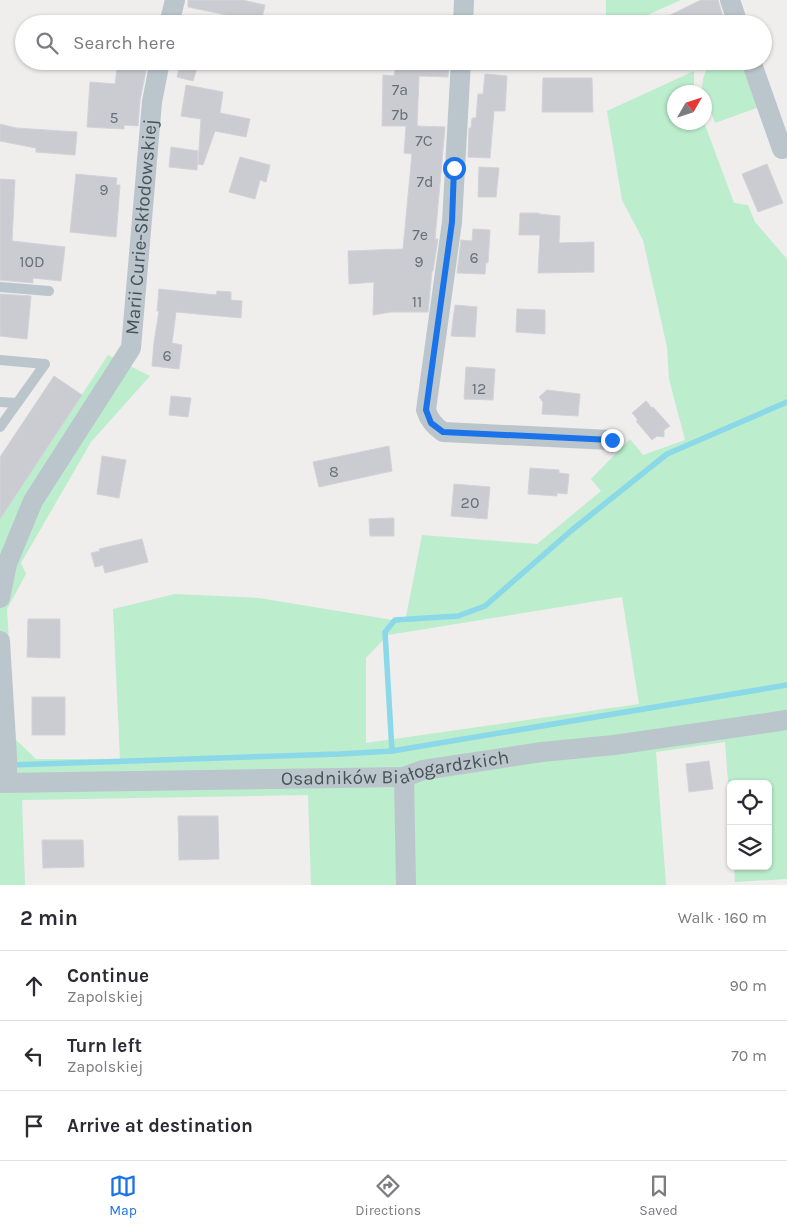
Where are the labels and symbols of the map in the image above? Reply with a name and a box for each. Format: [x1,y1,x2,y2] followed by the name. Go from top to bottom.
[392,80,408,99] house number: 7a
[667,85,712,130] north arrow
[392,105,409,124] house number: 7b
[109,108,119,127] house number: 5
[121,118,162,336] street label: Marii Curie-Skłodowskiej
[415,131,433,150] house number: 7C
[443,157,466,180] route start
[417,172,434,191] house number: 7d
[99,180,109,199] house number: 9
[412,225,428,244] house number: 7e
[469,248,479,267] house number: 6
[19,252,45,271] house number: 10D
[414,252,424,271] house number: 9
[412,292,422,311] house number: 11
[162,346,172,365] house number: 6
[472,379,486,398] house number: 12
[601,429,624,452] route end
[329,462,339,481] house number: 8
[461,493,479,512] house number: 20
[281,746,510,790] street label: Osadników Białogardzkich

